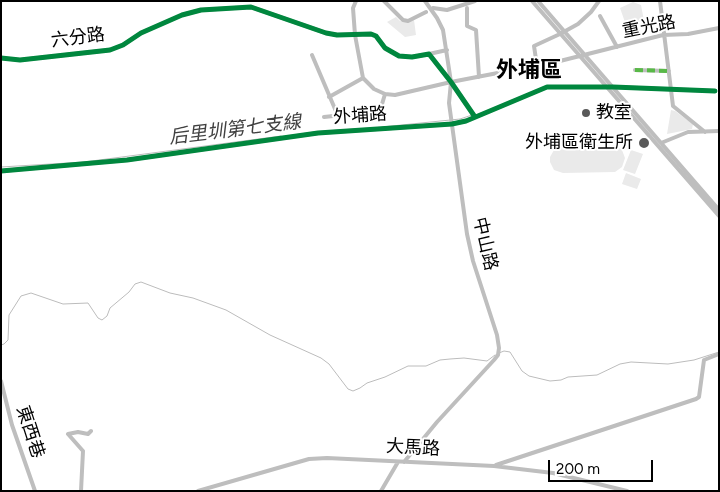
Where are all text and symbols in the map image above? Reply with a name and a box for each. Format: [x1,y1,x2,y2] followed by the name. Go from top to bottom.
[620,11,678,43] street label: 重光路
[50,24,106,52] street label: 六分路
[496,58,562,84] district label: 外埔區
[596,102,632,124] place label: 教室
[332,103,388,129] street label: 外埔路
[580,107,592,119] marker: 教室
[168,111,302,149] water label: 后里圳第七支線
[525,132,633,154] place label: 外埔區衛生所
[637,136,651,150] marker: 外埔區衛生所
[468,215,502,273] street label: 中山路
[11,403,49,461] street label: 東西巷
[385,436,441,460] street label: 大馬路
[550,450,655,482] scale bar
[556,460,600,478] text: 200 m

